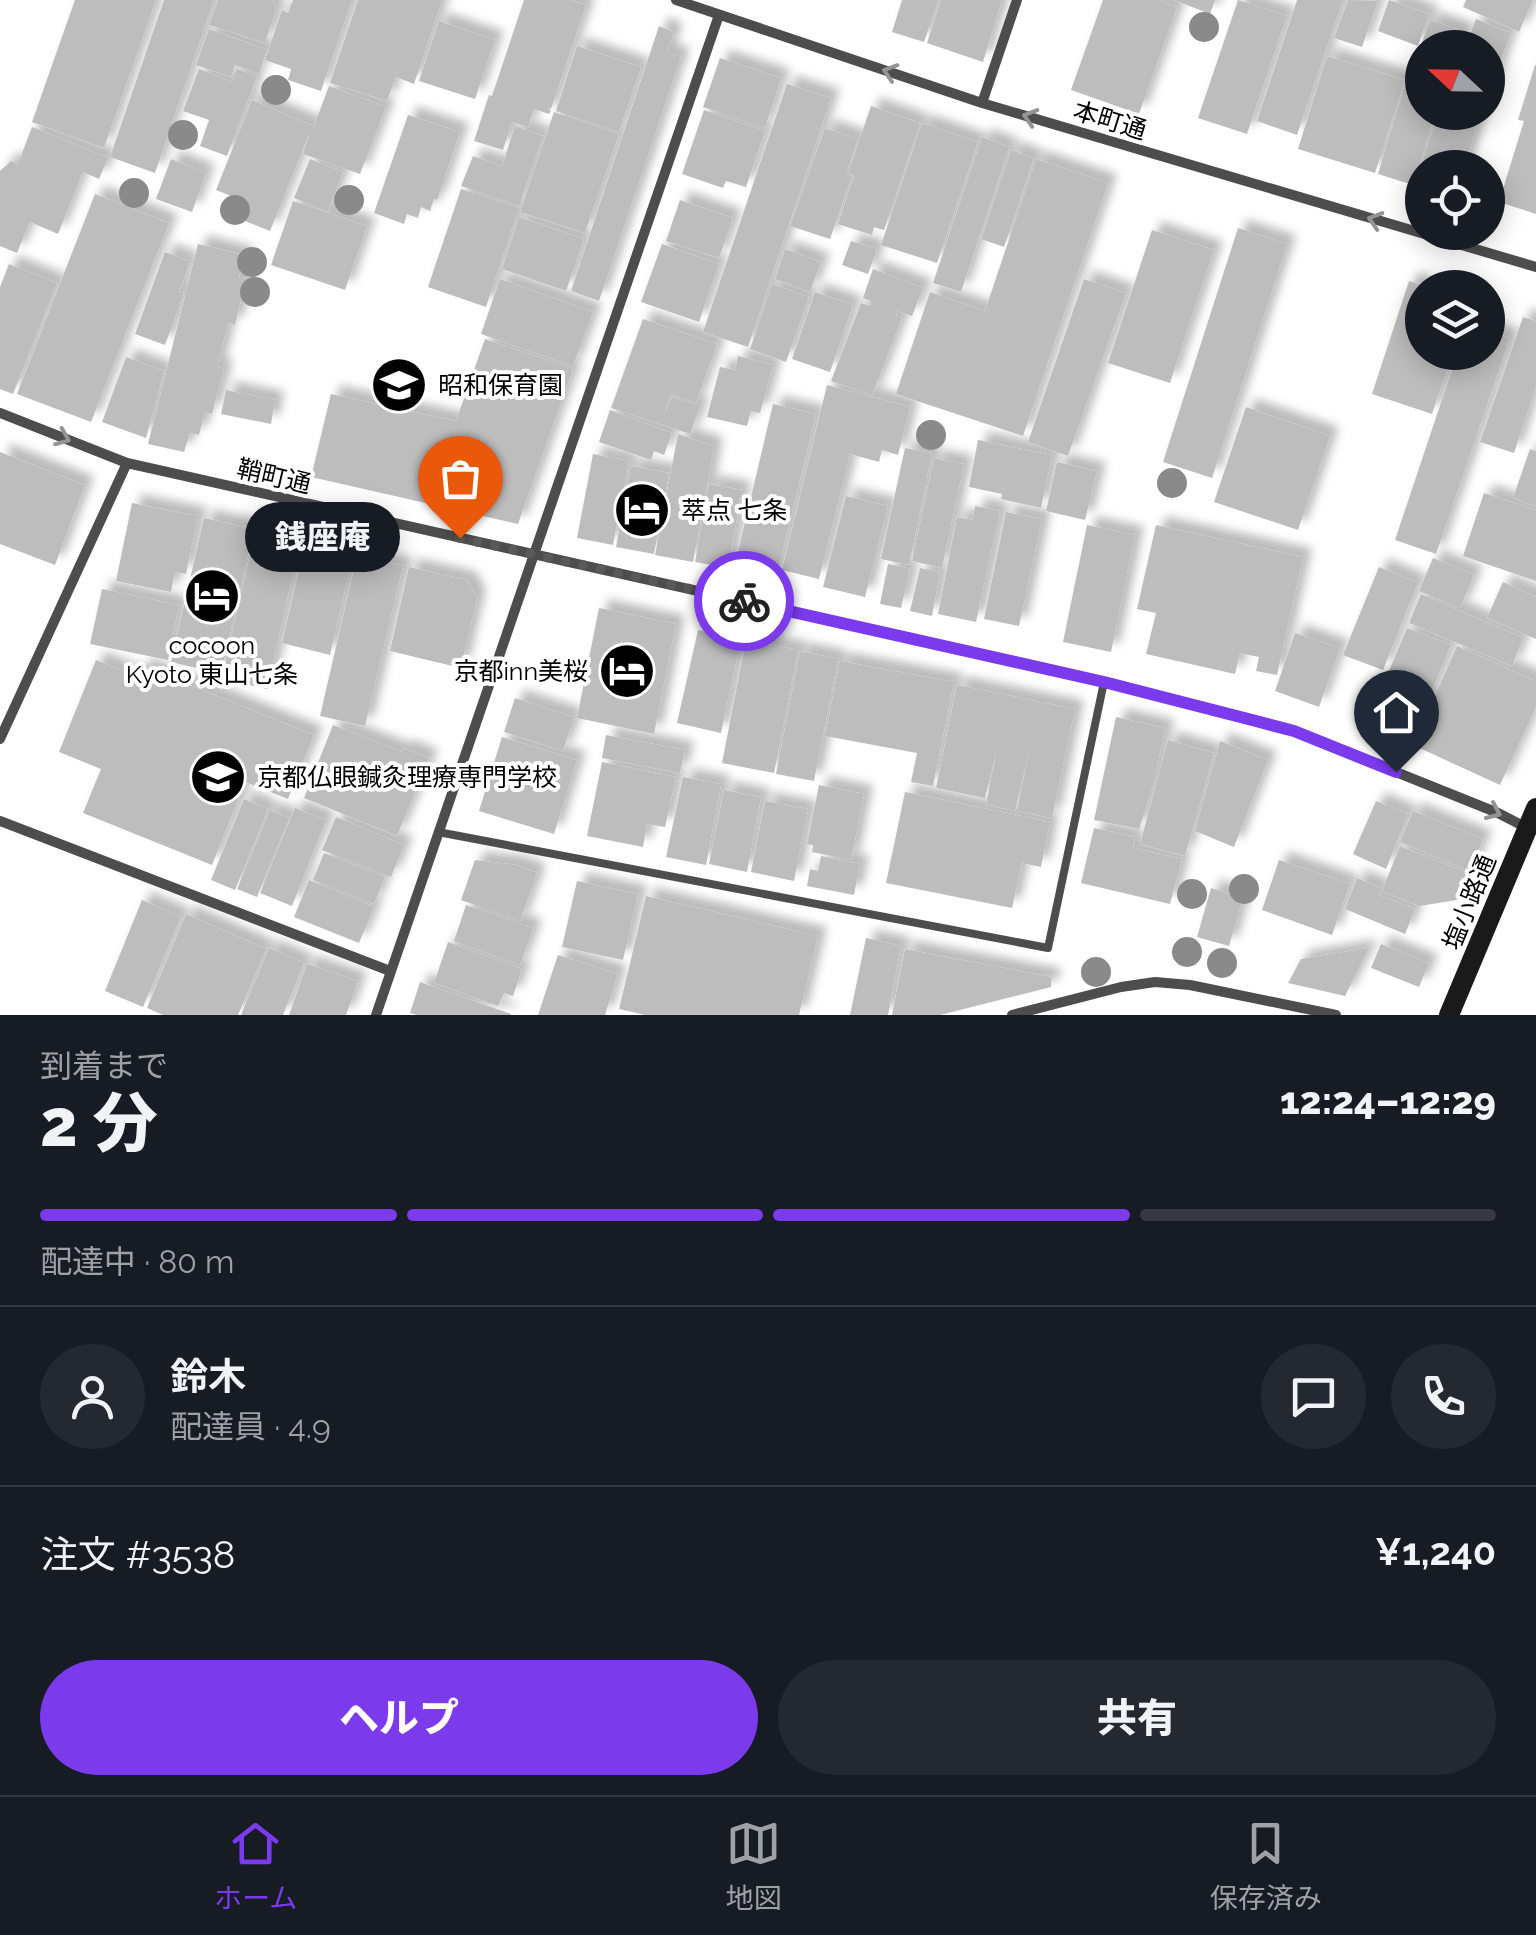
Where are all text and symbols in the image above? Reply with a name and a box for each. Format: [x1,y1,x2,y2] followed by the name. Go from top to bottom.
[1405,30,1505,130] north arrow
[1405,30,1505,370] map controls
[882,63,899,83] one-way arrow
[1070,95,1150,145] street label: 本町通
[1023,108,1040,129] one-way arrow
[1405,150,1505,250] button: locate
[1368,211,1385,232] one-way arrow
[1405,270,1505,370] button: layers
[369,355,429,415] school or university icon: 昭和保育園
[438,370,563,400] place label: 昭和保育園
[54,427,71,447] one-way arrow
[418,436,503,539] pin
[433,451,488,506] icon: bag
[234,453,314,499] street label: 鞘町通
[612,480,672,540] hotel icon: 萃点 七条
[681,495,787,525] place label: 萃点 七条
[245,503,400,573] callout: 銭座庵
[274,518,371,555] text: 銭座庵
[694,551,794,651] courier
[182,566,242,626] hotel icon: cocoon Kyoto 東山七条
[717,574,772,629] icon: bike
[126,630,298,689] place label: cocoon Kyoto 東山七条
[597,641,657,701] hotel icon: 京都inn美桜
[453,656,588,686] place label: 京都inn美桜
[1354,670,1439,773] pin
[1369,685,1424,740] icon: home
[188,747,248,807] school or university icon: 京都仏眼鍼灸理療専門学校
[257,762,557,792] place label: 京都仏眼鍼灸理療専門学校
[1484,800,1502,820] one-way arrow
[1436,850,1502,954] street label: 塩小路通
[40,1047,168,1084] text: 到着まで
[1280,1078,1496,1123] text: 12:24–12:29
[40,1085,158,1161] text: 2 分
[40,1243,235,1280] text: 配達中 · 80 m
[40,1344,145,1449] button: person
[1261,1344,1366,1449] button: chat
[1391,1344,1496,1449] button: phone
[170,1354,246,1399] text: 鈴木
[170,1408,331,1445] text: 配達員 · 4.9
[1375,1529,1496,1574] text: ¥1,240
[40,1532,235,1577] text: 注文 #3538
[40,1660,758,1775] button: ヘルプ
[778,1660,1496,1775] button: 共有
[214,1816,297,1916] tab: ホーム
[726,1816,782,1916] tab: 地図
[1210,1816,1322,1916] tab: 保存済み

